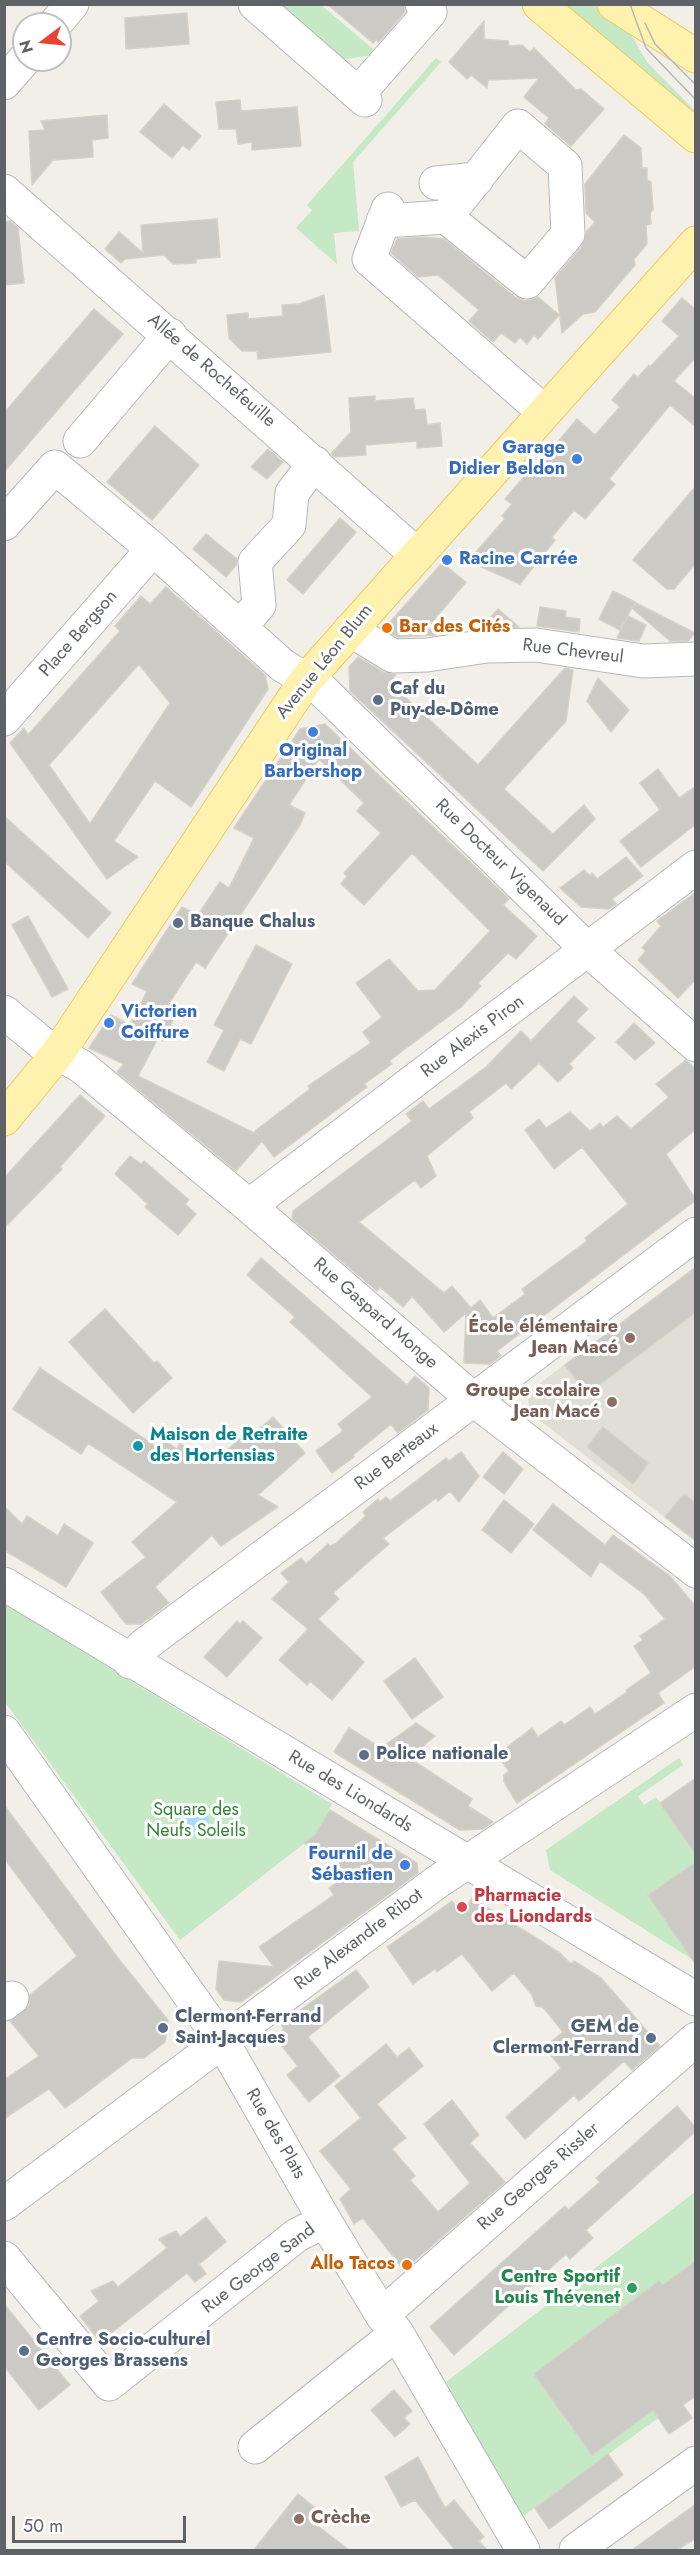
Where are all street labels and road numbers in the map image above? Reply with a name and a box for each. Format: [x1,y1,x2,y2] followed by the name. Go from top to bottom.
[143,310,279,432] street label: Allée de Rochefeuille
[35,586,123,682] street label: Place Bergson
[272,600,378,724] street label: Avenue Léon Blum
[521,635,625,669] street label: Rue Chevreul
[430,795,570,931] street label: Rue Docteur Vigenaud
[417,991,529,1083] street label: Rue Alexis Piron
[308,1254,442,1374] street label: Rue Gaspard Monge
[351,1419,443,1495] street label: Rue Berteaux
[284,1746,416,1838] street label: Rue des Liondards
[291,1885,427,1995] street label: Rue Alexandre Ribot
[240,2085,310,2183] street label: Rue des Plats
[474,2118,604,2236] street label: Rue Georges Rissler
[198,2219,320,2319] street label: Rue George Sand

